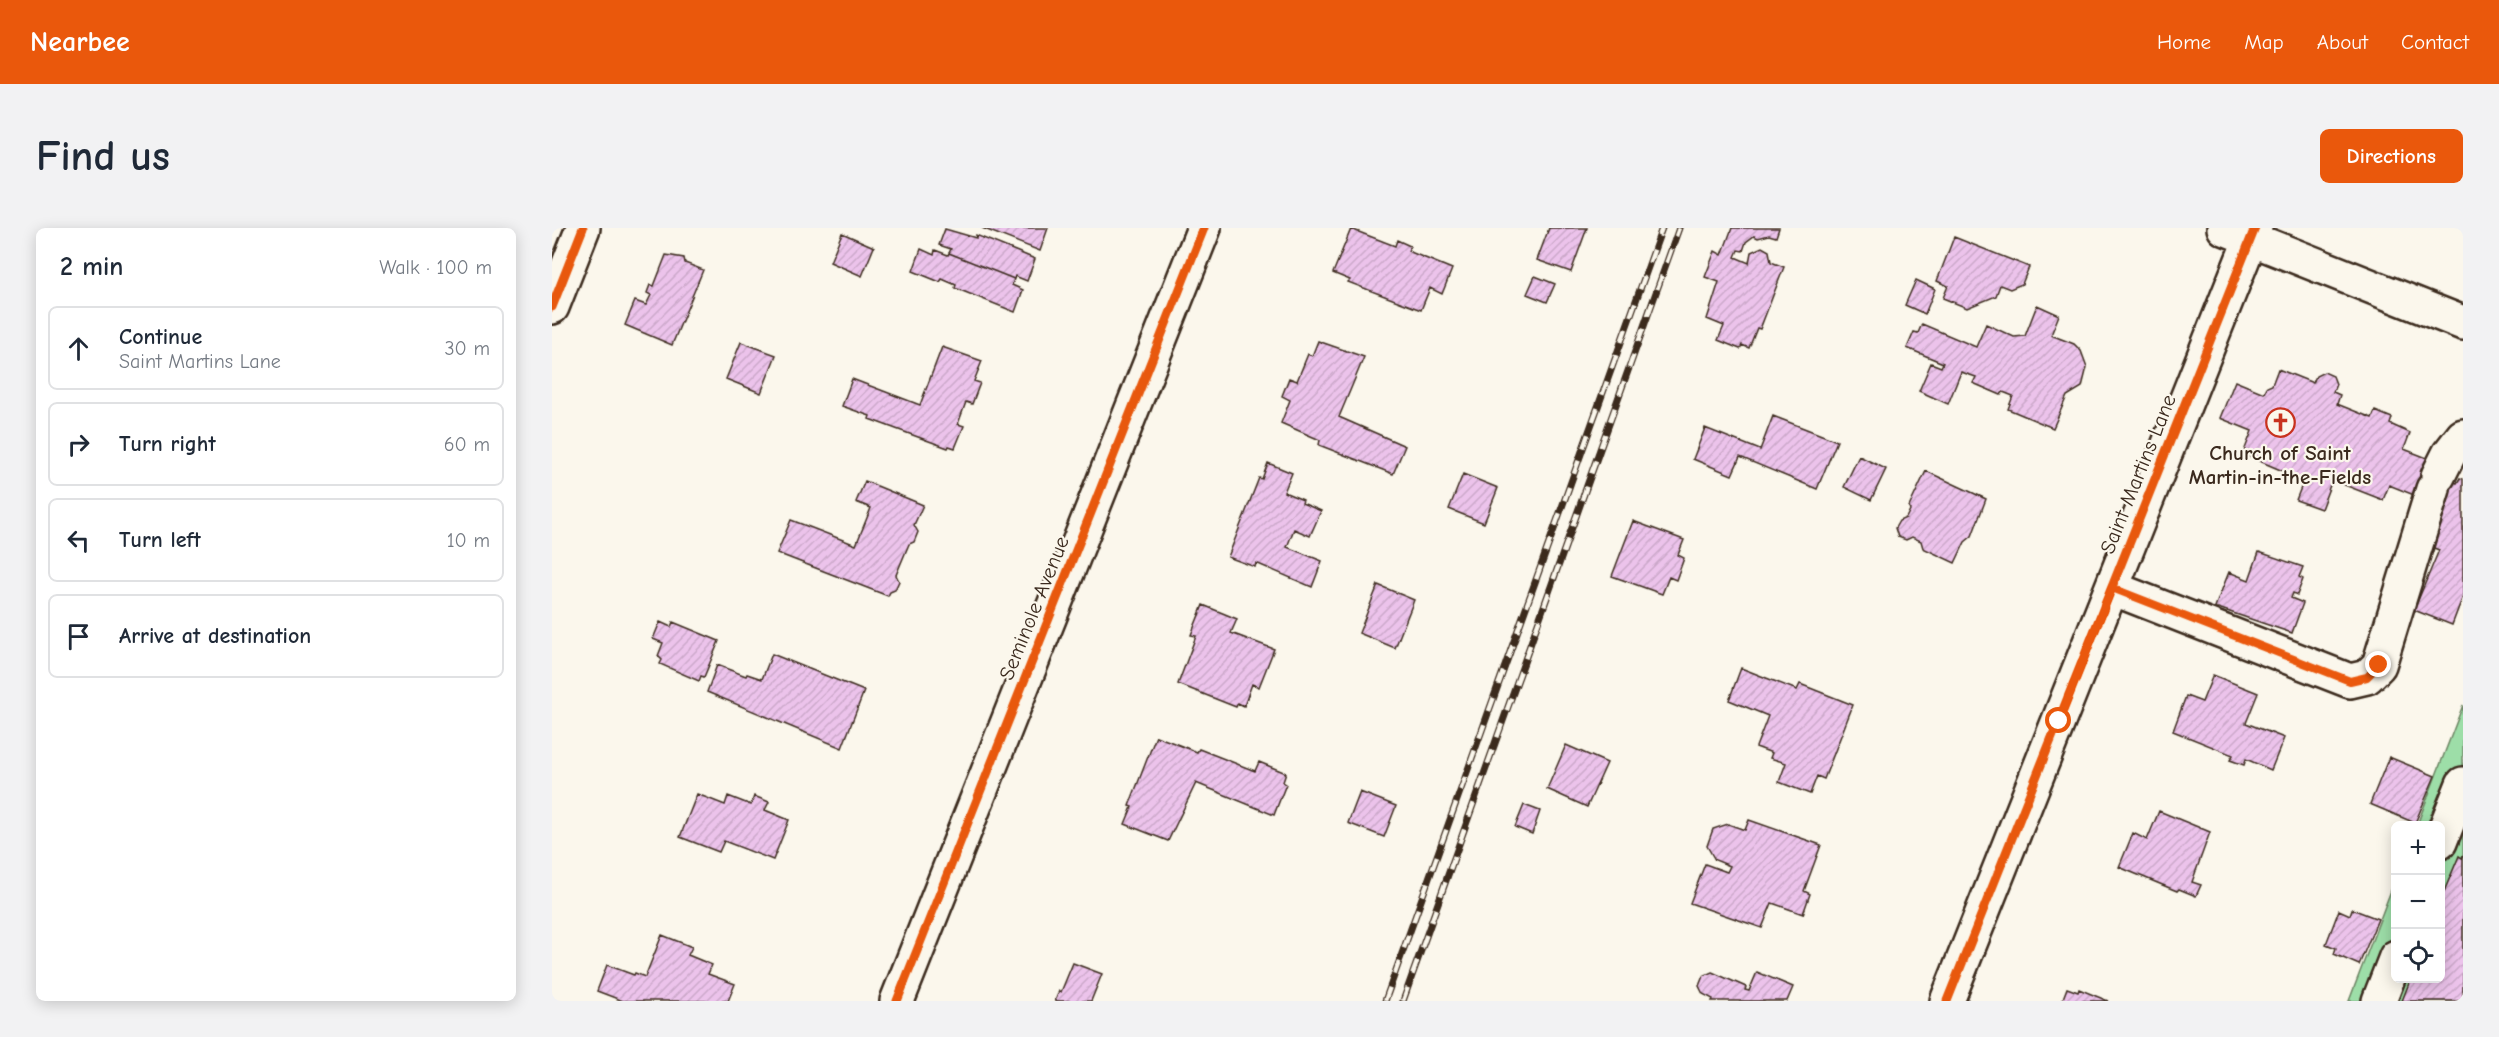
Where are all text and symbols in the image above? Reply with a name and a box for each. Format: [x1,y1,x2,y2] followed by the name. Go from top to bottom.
[30,26,130,58] text: Nearbee
[2157,30,2211,54] text: Home
[2244,30,2284,54] text: Map
[2317,30,2368,54] text: About
[2401,30,2469,54] text: Contact
[2320,129,2463,183] button: Directions
[36,132,170,181] text: Find us
[60,252,123,282] text: 2 min
[379,256,492,279] text: Walk · 100 m
[119,324,202,350] text: Continue
[62,332,95,365] icon: ahead
[444,337,490,360] text: 30 m
[119,350,281,373] text: Saint Martins Lane
[2095,391,2181,557] street label: Saint Martins Lane
[2264,406,2296,438] church icon: Church of Saint Martin-in-the-Fields
[62,428,95,461] icon: right
[119,431,216,457] text: Turn right
[444,433,490,456] text: 60 m
[2189,441,2371,489] place label: Church of Saint Martin-in-the-Fields
[62,524,95,557] icon: left
[119,527,201,553] text: Turn left
[447,529,490,552] text: 10 m
[994,533,1074,683] street label: Seminole Avenue
[62,620,95,653] icon: arrive
[119,623,311,649] text: Arrive at destination
[2365,651,2391,677] route end
[2045,707,2071,733] route start
[2391,821,2445,983] map controls
[2391,821,2445,875] button: +
[2391,875,2445,929] button: −
[2391,929,2445,983] button: locate

